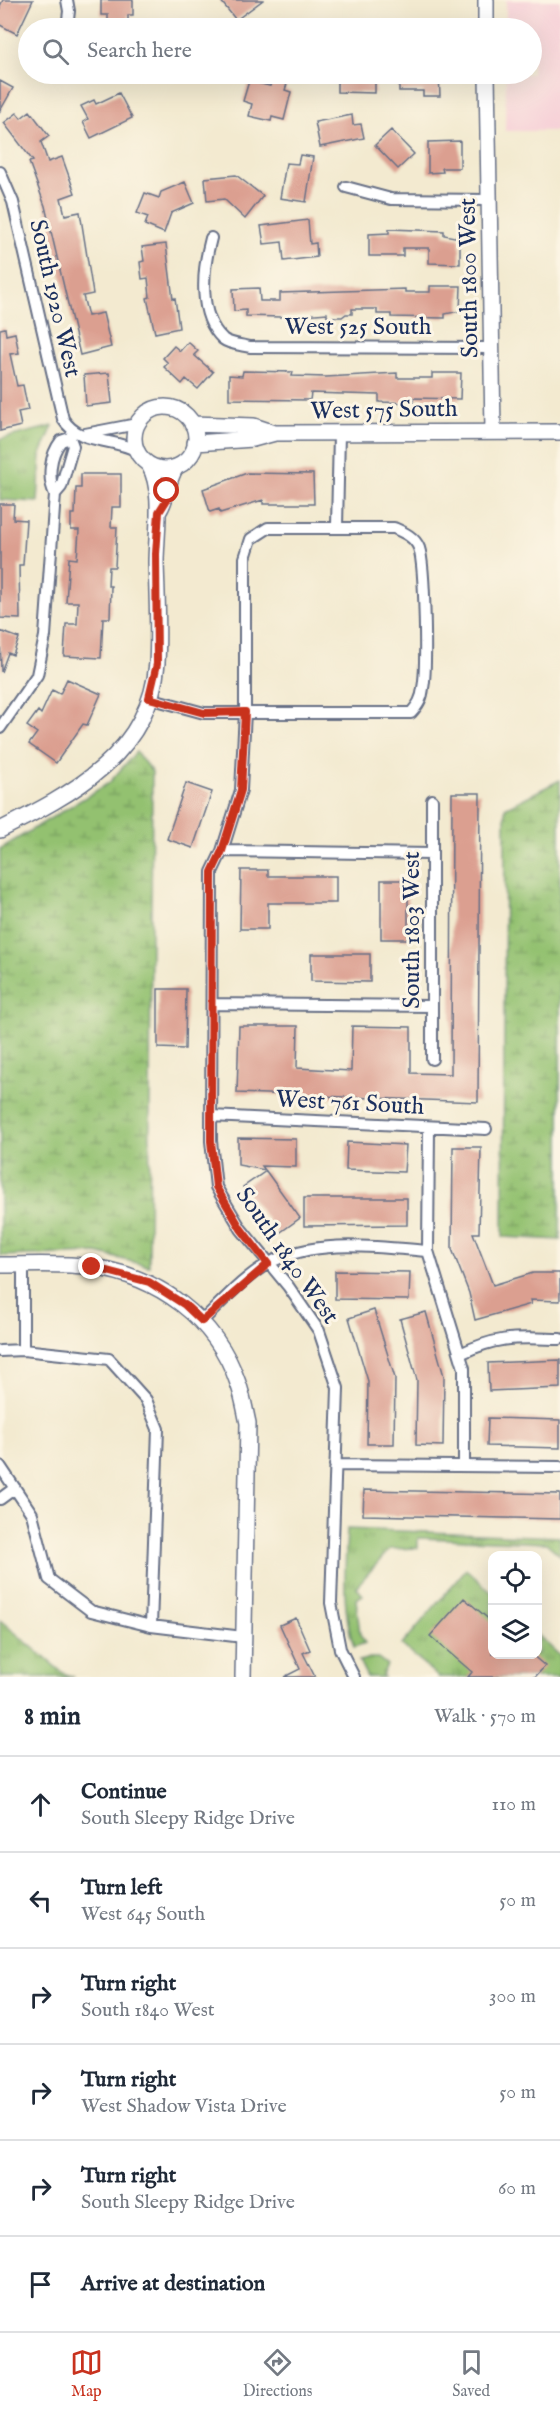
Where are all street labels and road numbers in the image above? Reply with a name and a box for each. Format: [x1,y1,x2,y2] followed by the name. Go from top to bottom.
[453,198,486,358] street label: South 1800 West
[21,216,88,380] street label: South 1920 West
[285,312,432,343] street label: West 525 South
[310,394,458,427] street label: West 575 South
[397,851,428,1009] street label: South 1803 West
[275,1084,425,1123] street label: West 761 South
[228,1181,345,1330] street label: South 1840 West

